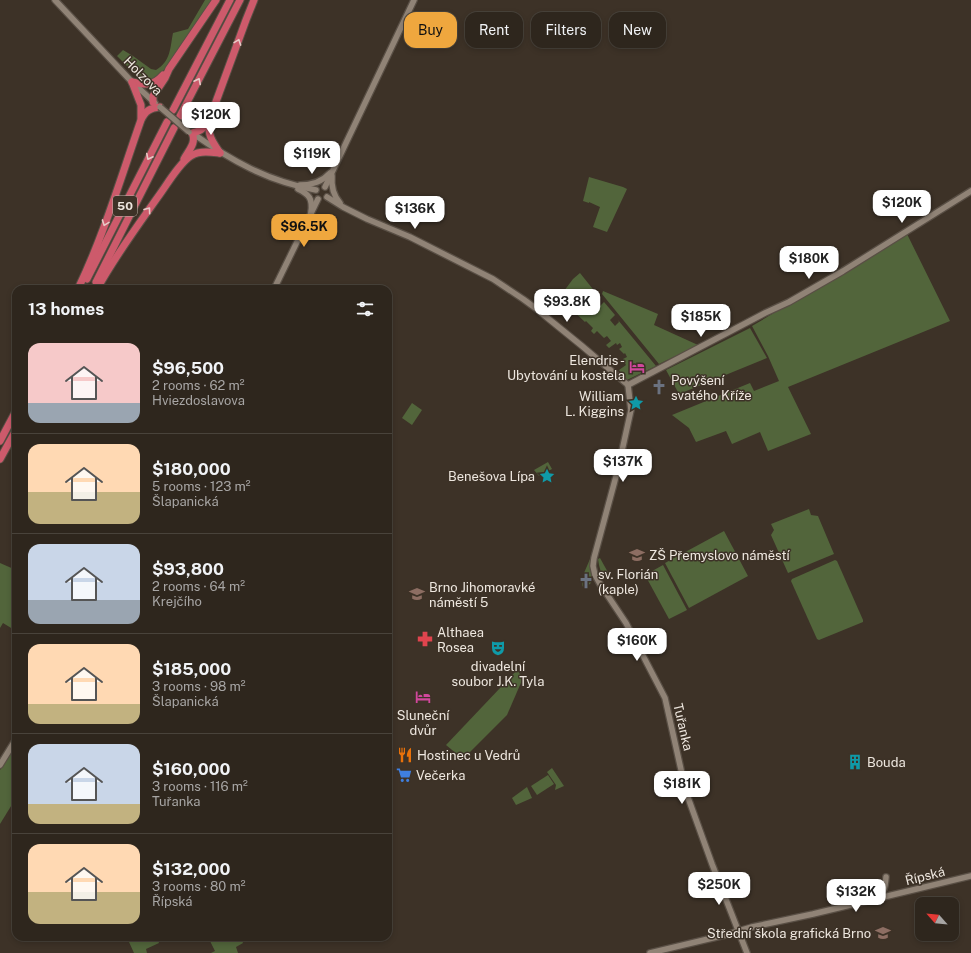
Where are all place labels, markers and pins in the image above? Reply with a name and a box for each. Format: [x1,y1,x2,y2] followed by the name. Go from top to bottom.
[183,102,239,136] pin: $120K
[284,141,340,175] pin: $119K
[874,190,930,224] pin: $120K
[387,196,443,230] pin: $136K
[271,214,337,248] pin: $96.5K
[781,246,837,280] pin: $180K
[534,289,600,323] pin: $93.8K
[673,304,729,338] pin: $185K
[507,353,625,383] place label: Elendris - Ubytování u kostela
[628,358,646,376] hotel icon: Elendris - Ubytování u kostela
[671,373,752,403] place label: Povýšení svatého Kříže
[650,378,668,396] church icon: Povýšení svatého Kříže
[565,389,624,419] place label: William L. Kiggins
[627,394,645,412] place icon: William L. Kiggins
[595,449,651,483] pin: $137K
[538,467,556,485] place icon: Benešova Lípa
[448,469,535,484] place label: Benešova Lípa
[628,546,646,564] school or university icon: ZŠ Přemyslovo náměstí
[649,548,790,563] place label: ZŠ Přemyslovo náměstí
[598,567,658,597] place label: sv. Florián (kaple)
[577,572,595,590] church icon: sv. Florián (kaple)
[429,580,535,610] place label: Brno Jihomoravké náměstí 5
[408,585,426,603] school or university icon: Brno Jihomoravké náměstí 5
[437,625,484,655] place label: Althaea Rosea
[609,628,665,662] pin: $160K
[416,630,434,648] pharmacy icon: Althaea Rosea
[489,639,507,657] theatre icon: divadelní soubor J.K. Tyla
[452,659,544,689] place label: divadelní soubor J.K. Tyla
[414,688,432,706] hotel icon: Sluneční dvůr
[397,708,450,738] place label: Sluneční dvůr
[396,746,414,764] restaurant icon: Hostinec u Vedrů
[417,748,520,763] place label: Hostinec u Vedrů
[846,753,864,771] building icon: Bouda
[867,755,906,770] place label: Bouda
[395,766,413,784] supermarket icon: Večerka
[416,768,465,783] place label: Večerka
[654,771,710,805] pin: $181K
[691,872,747,906] pin: $250K
[828,879,884,913] pin: $132K
[874,924,892,942] school or university icon: Střední škola grafická Brno
[707,926,871,941] place label: Střední škola grafická Brno

